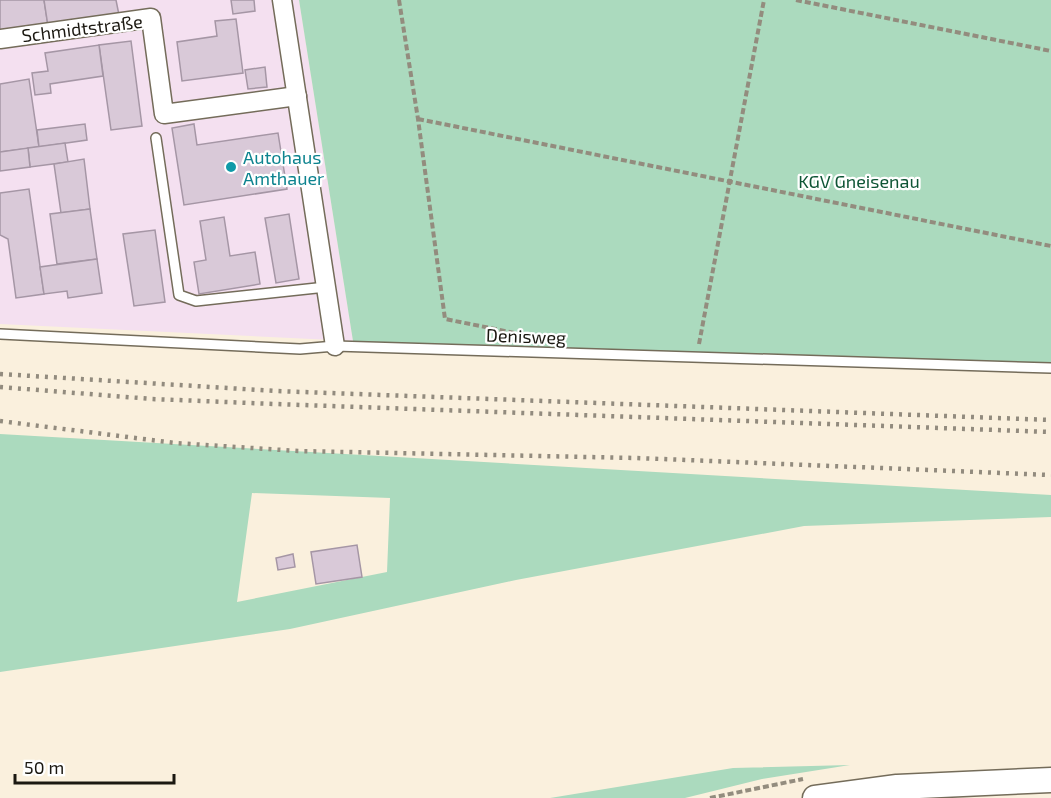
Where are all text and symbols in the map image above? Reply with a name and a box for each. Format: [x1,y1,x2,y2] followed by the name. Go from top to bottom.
[20,10,144,46] street label: Schmidtstraße
[243,146,324,189] place label: Autohaus Amthauer
[224,160,238,174] marker: Autohaus Amthauer
[798,170,920,192] park label: KGV Gneisenau
[486,324,566,348] street label: Denisweg
[15,747,174,785] scale bar
[24,756,64,778] text: 50 m

